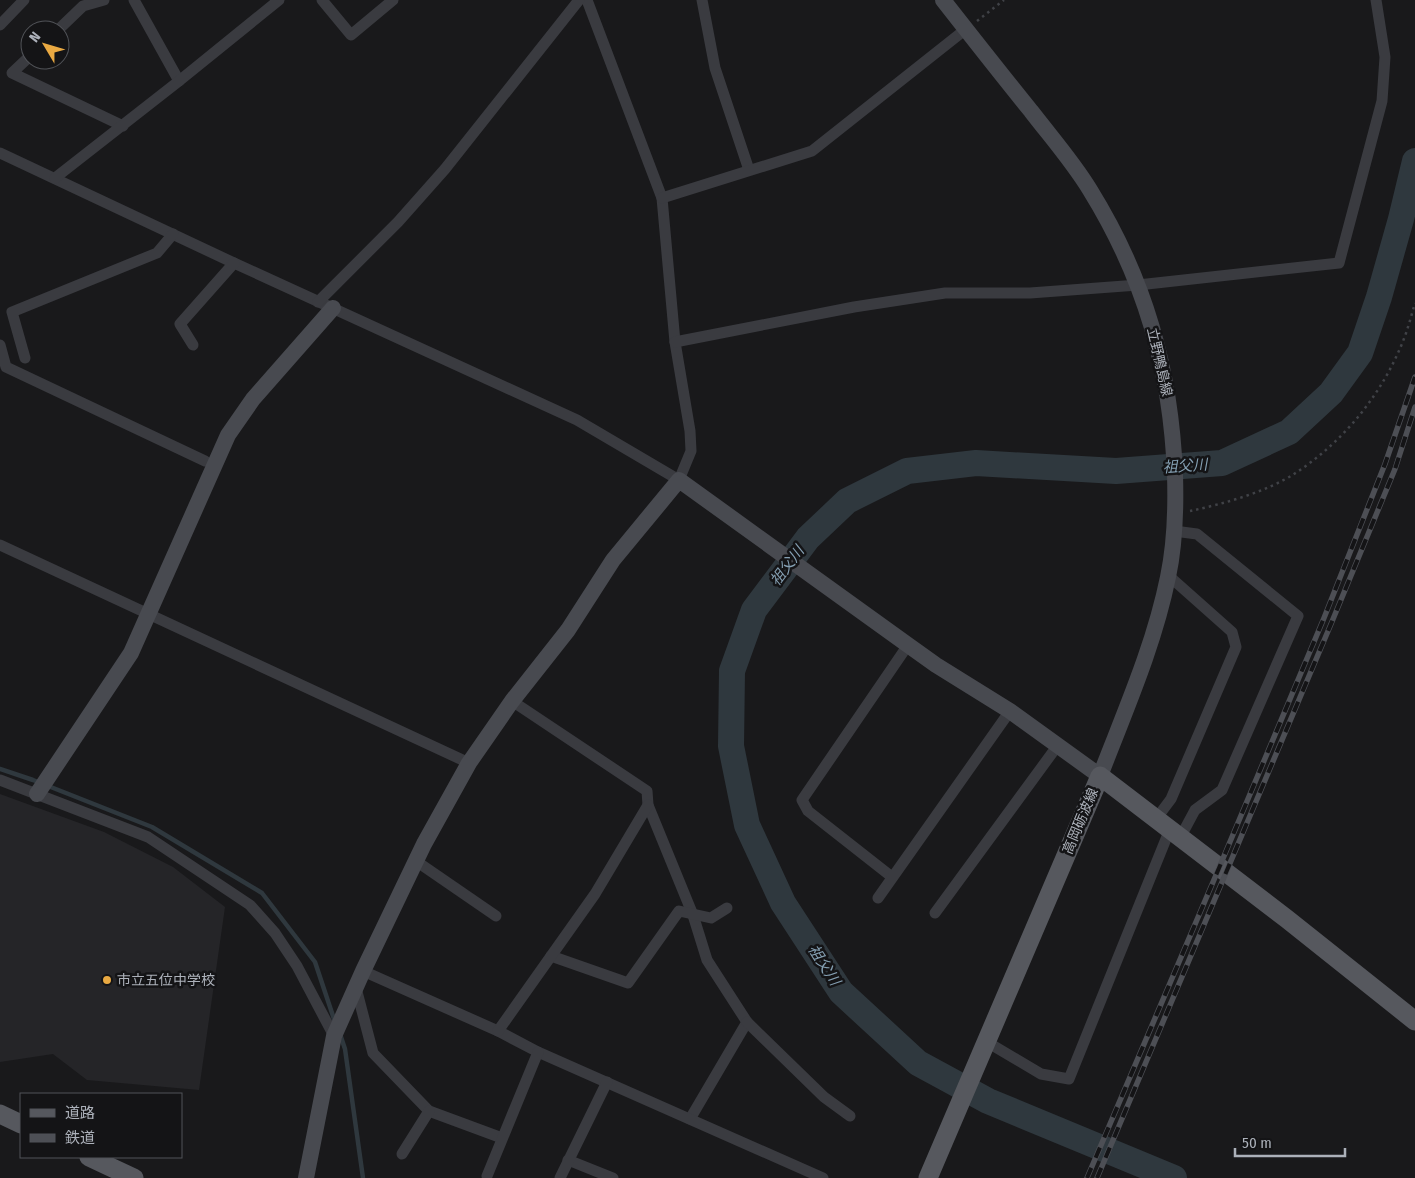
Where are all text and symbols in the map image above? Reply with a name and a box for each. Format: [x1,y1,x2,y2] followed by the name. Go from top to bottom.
[20,20,70,70] north arrow
[26,29,44,46] text: N
[1143,326,1176,398] street label: 立野鴨島線
[1162,455,1210,477] water label: 祖父川
[766,541,809,589] water label: 祖父川
[1059,786,1102,857] street label: 高岡砺波線
[804,941,845,990] water label: 祖父川
[117,972,215,989] place label: 市立五位中学校
[101,974,113,986] marker: 市立五位中学校
[20,1093,182,1158] legend
[65,1104,95,1122] text: 道路
[1235,1126,1345,1158] scale bar
[65,1129,95,1147] text: 鉄道
[1242,1134,1272,1152] text: 50 m

